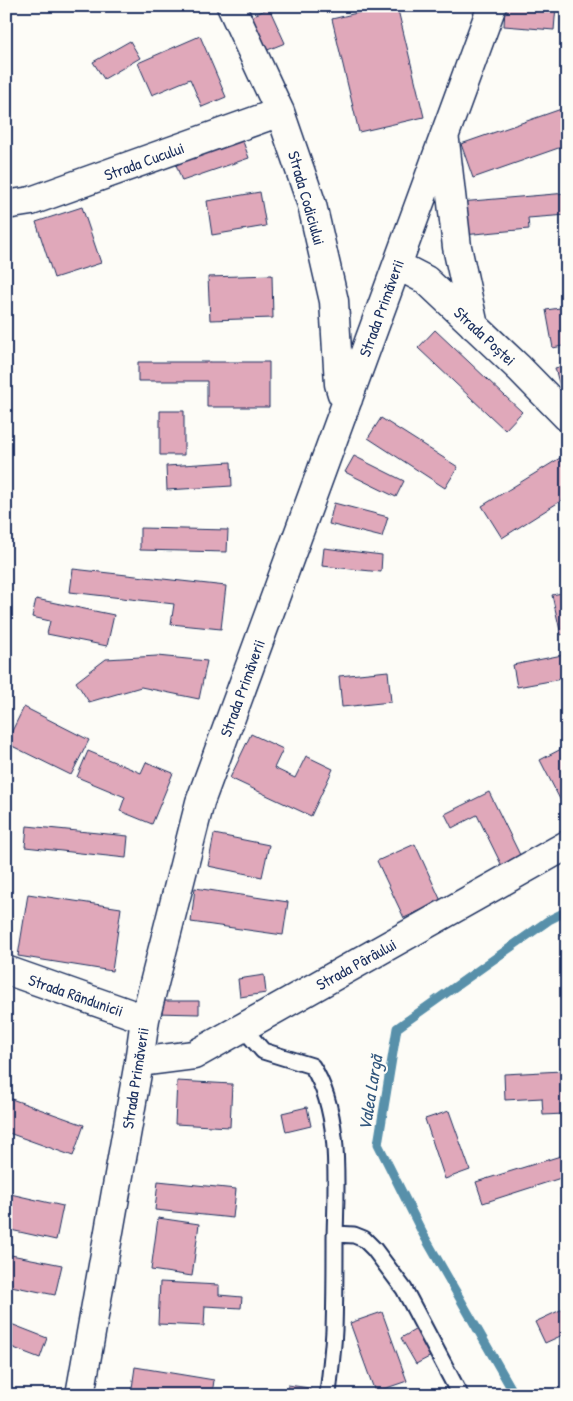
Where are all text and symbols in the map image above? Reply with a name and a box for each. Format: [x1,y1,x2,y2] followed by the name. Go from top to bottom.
[101,136,187,186] street label: Strada Cucului
[283,148,331,248] street label: Strada Codiciului
[353,256,409,360] street label: Strada Primăverii
[449,302,521,370] street label: Strada Poștei
[214,636,270,740] street label: Strada Primăverii
[312,933,400,995] street label: Strada Pârâului
[26,968,126,1022] street label: Strada Rândunicii
[116,1026,154,1130] street label: Strada Primăverii
[352,1052,389,1133] water label: Valea Largă

